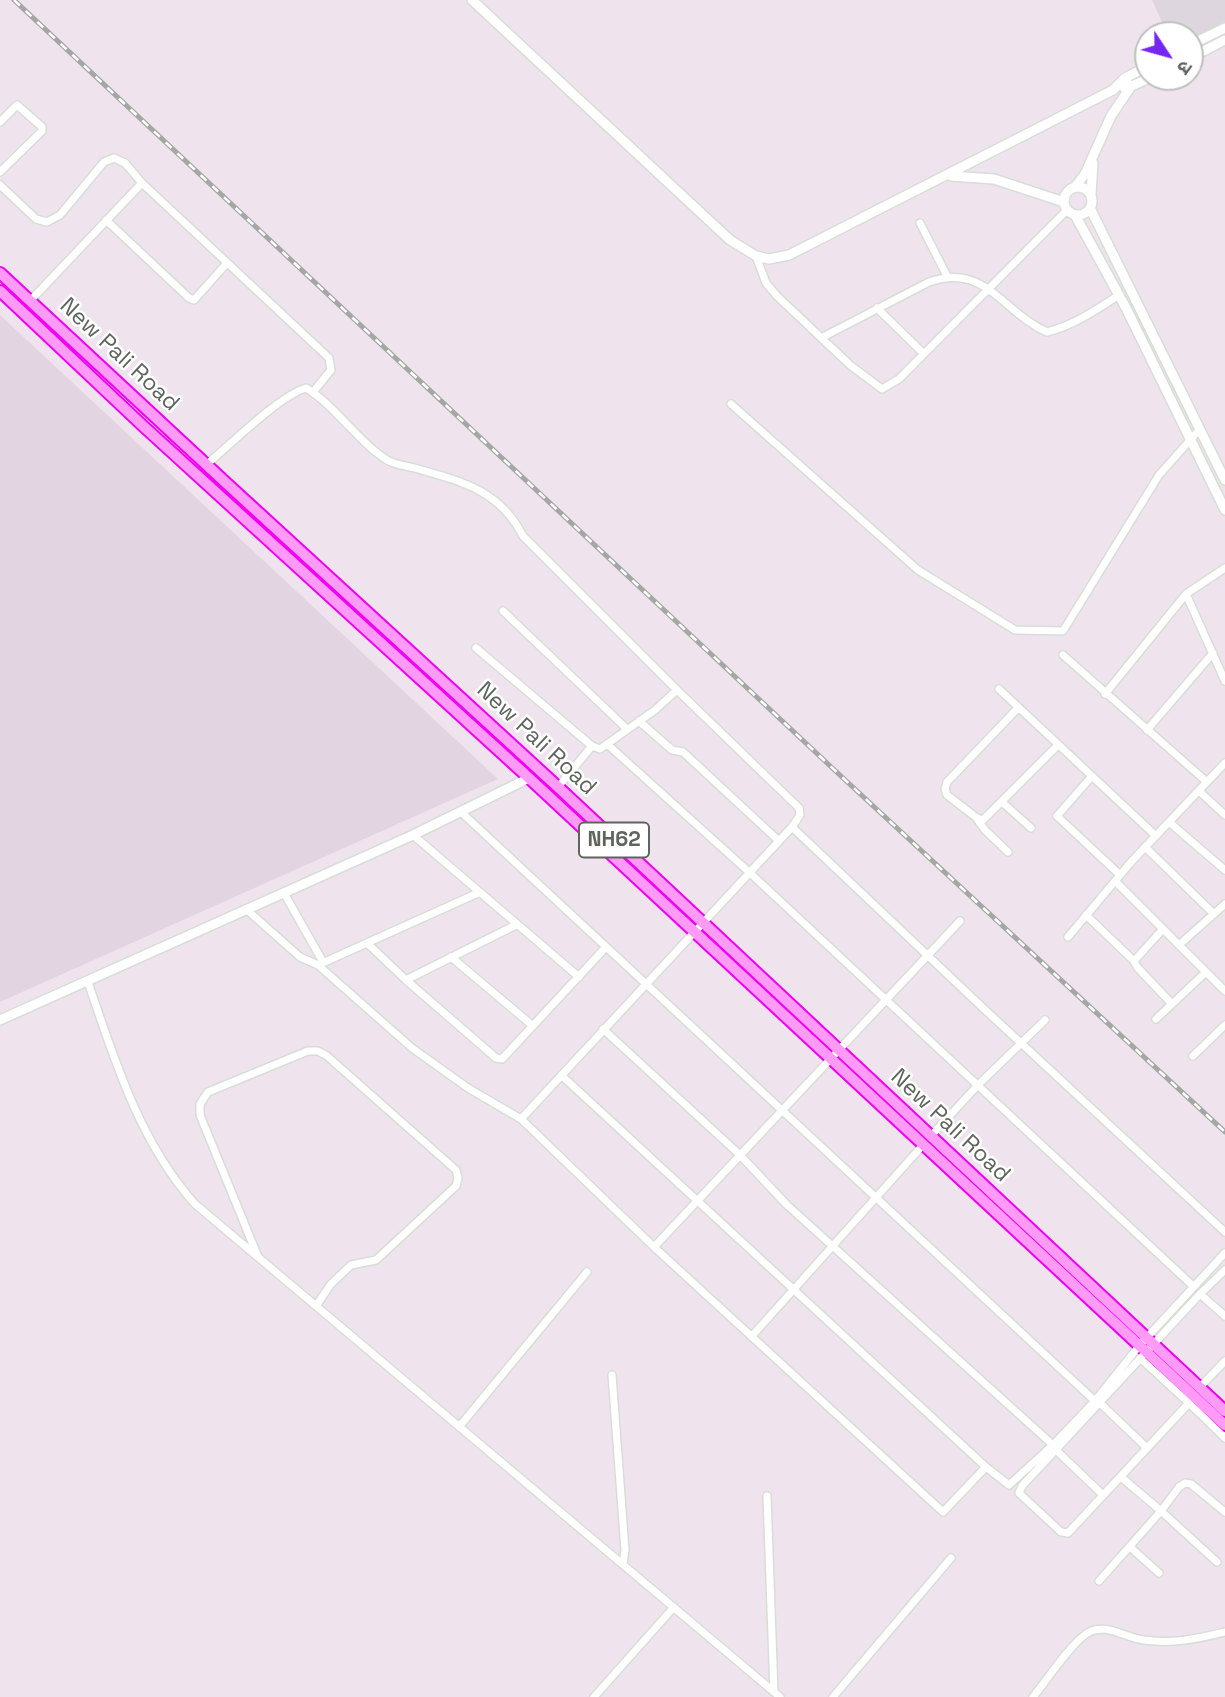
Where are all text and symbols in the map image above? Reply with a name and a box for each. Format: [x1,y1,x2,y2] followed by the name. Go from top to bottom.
[1134,21,1204,91] north arrow
[1171,56,1198,79] text: उ
[53,293,185,417] street label: New Pali Road
[470,677,602,801] street label: New Pali Road
[579,822,649,858] road number: NH62
[884,1064,1016,1188] street label: New Pali Road

